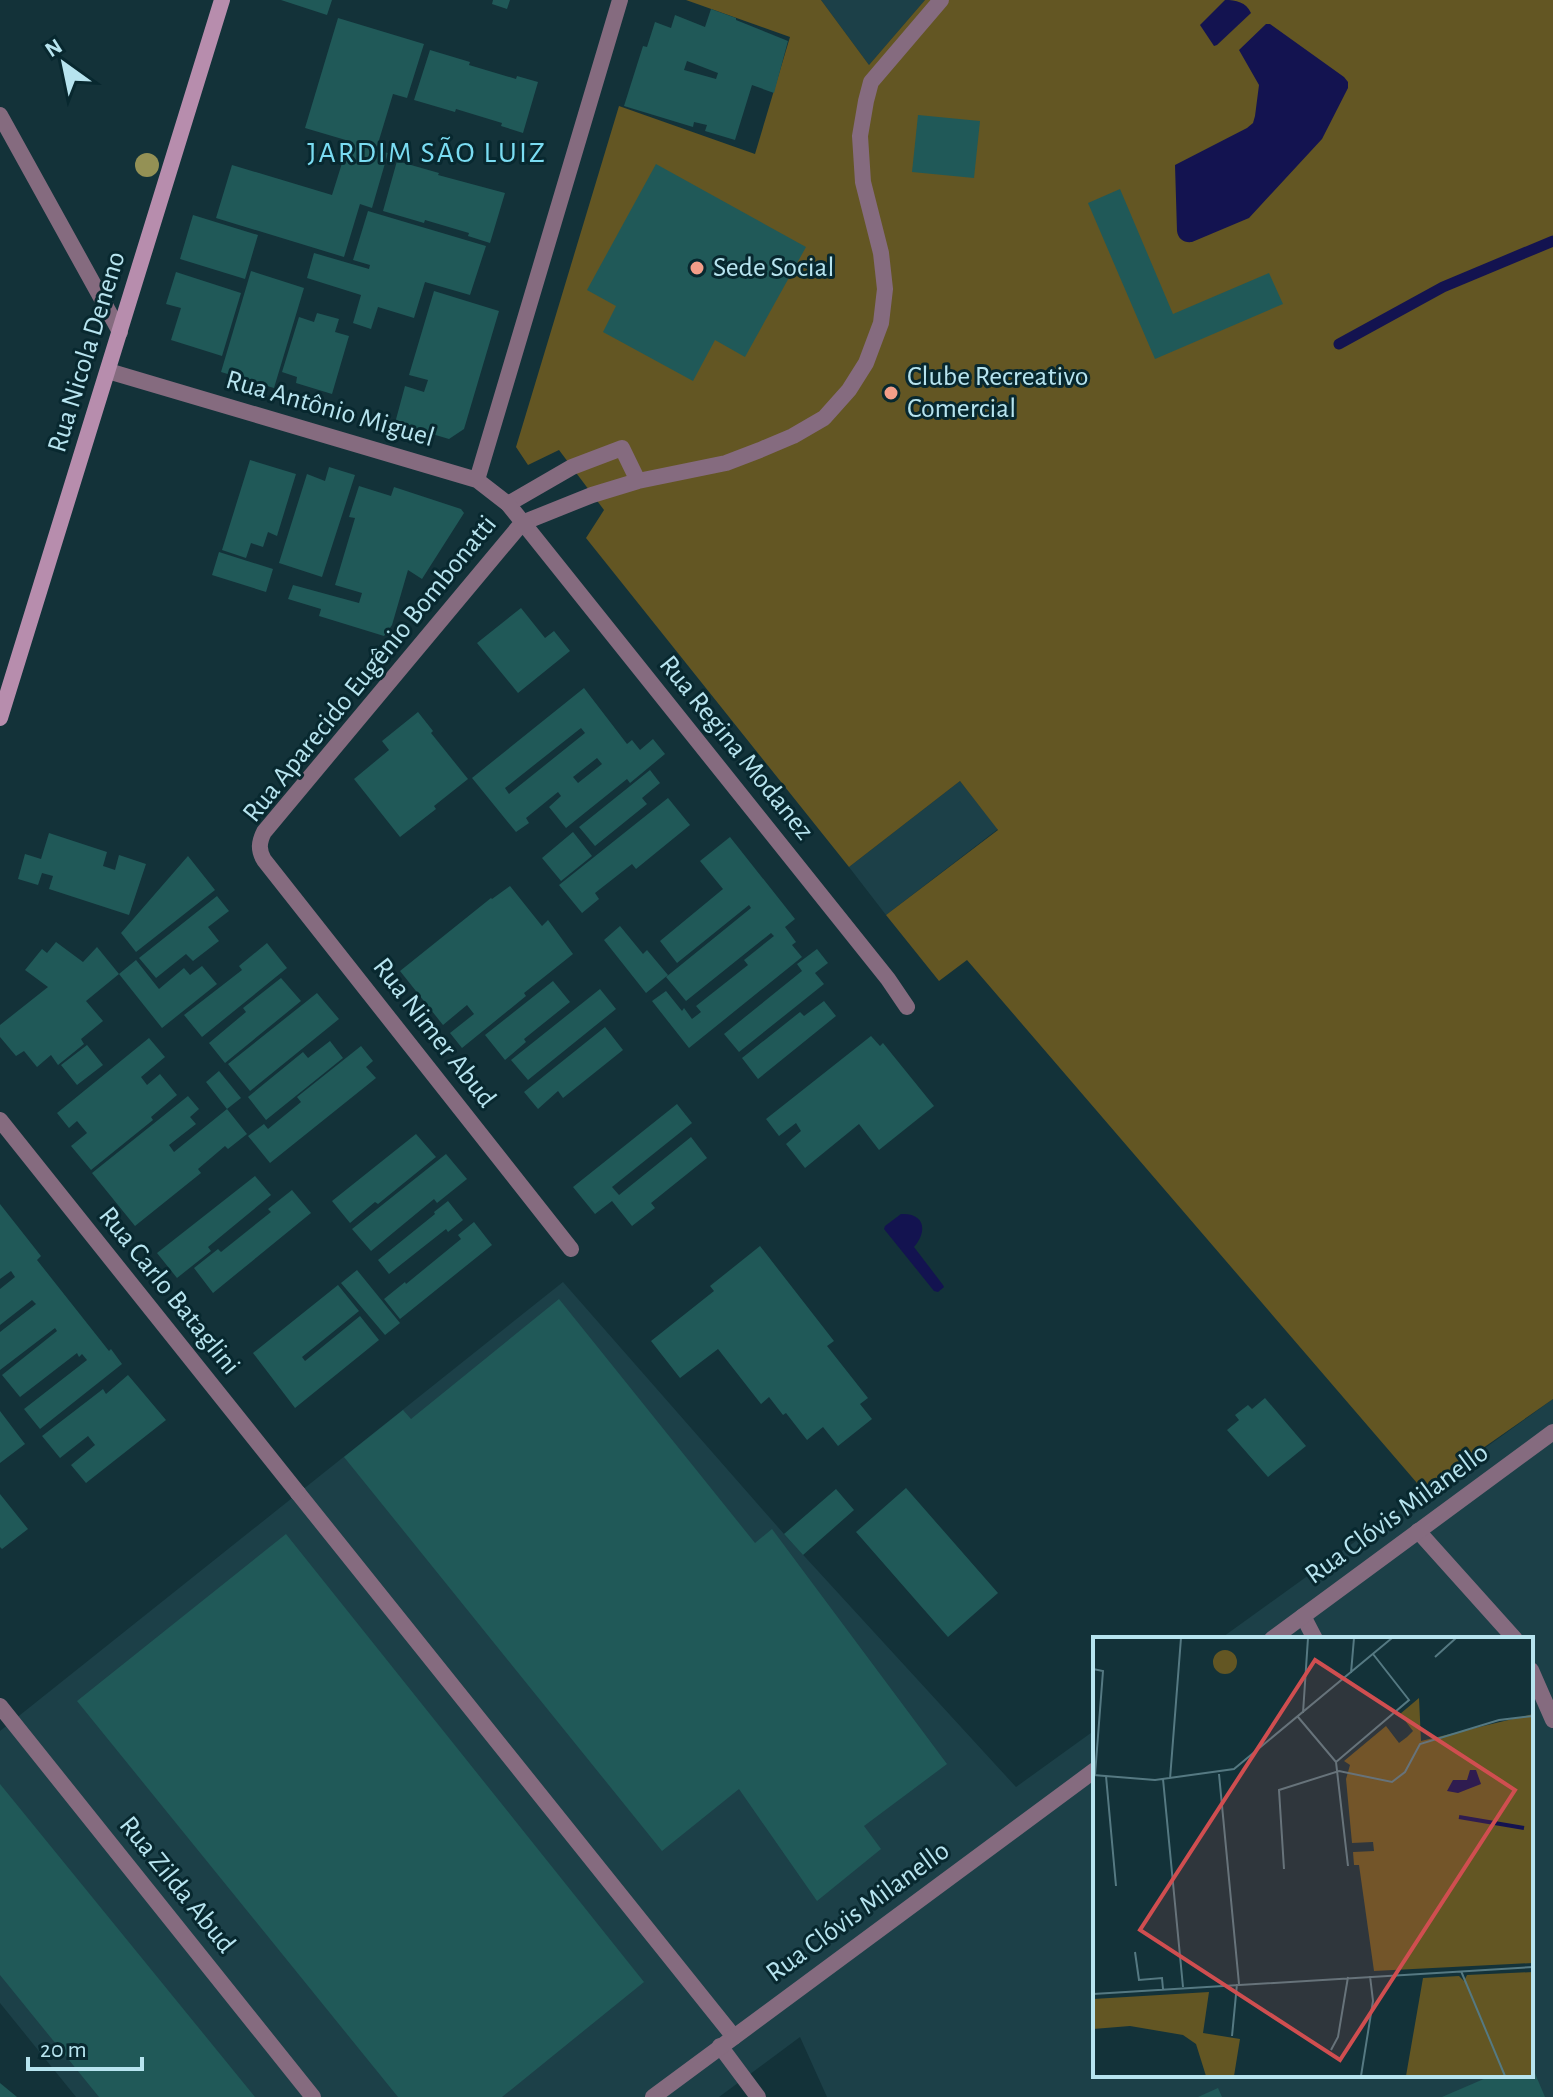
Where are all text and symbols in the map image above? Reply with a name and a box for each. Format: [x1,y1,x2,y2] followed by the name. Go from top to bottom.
[24,24,104,104] north arrow
[41,35,66,61] text: N
[307,136,547,168] district label: JARDIM SÃO LUIZ
[43,248,131,456] street label: Rua Nicola Deneno
[713,254,834,282] place label: Sede Social
[688,259,706,277] marker: Sede Social
[907,363,1088,423] place label: Clube Recreativo Comercial
[223,366,437,452] street label: Rua Antônio Miguel
[882,384,900,402] marker: Clube Recreativo Comercial
[238,510,502,828] street label: Rua Aparecido Eugênio Bombonatti
[653,651,819,845] street label: Rua Regina Modanez
[367,953,501,1113] street label: Rua Nimer Abud
[93,1202,245,1380] street label: Rua Carlo Bataglini
[1300,1438,1494,1590] street label: Rua Clóvis Milanello
[1093,1637,1533,2077] inset map
[114,1811,240,1959] street label: Rua Zilda Abud
[761,1836,955,1988] street label: Rua Clóvis Milanello
[28,2021,142,2071] scale bar
[40,2038,87,2062] text: 20 m

